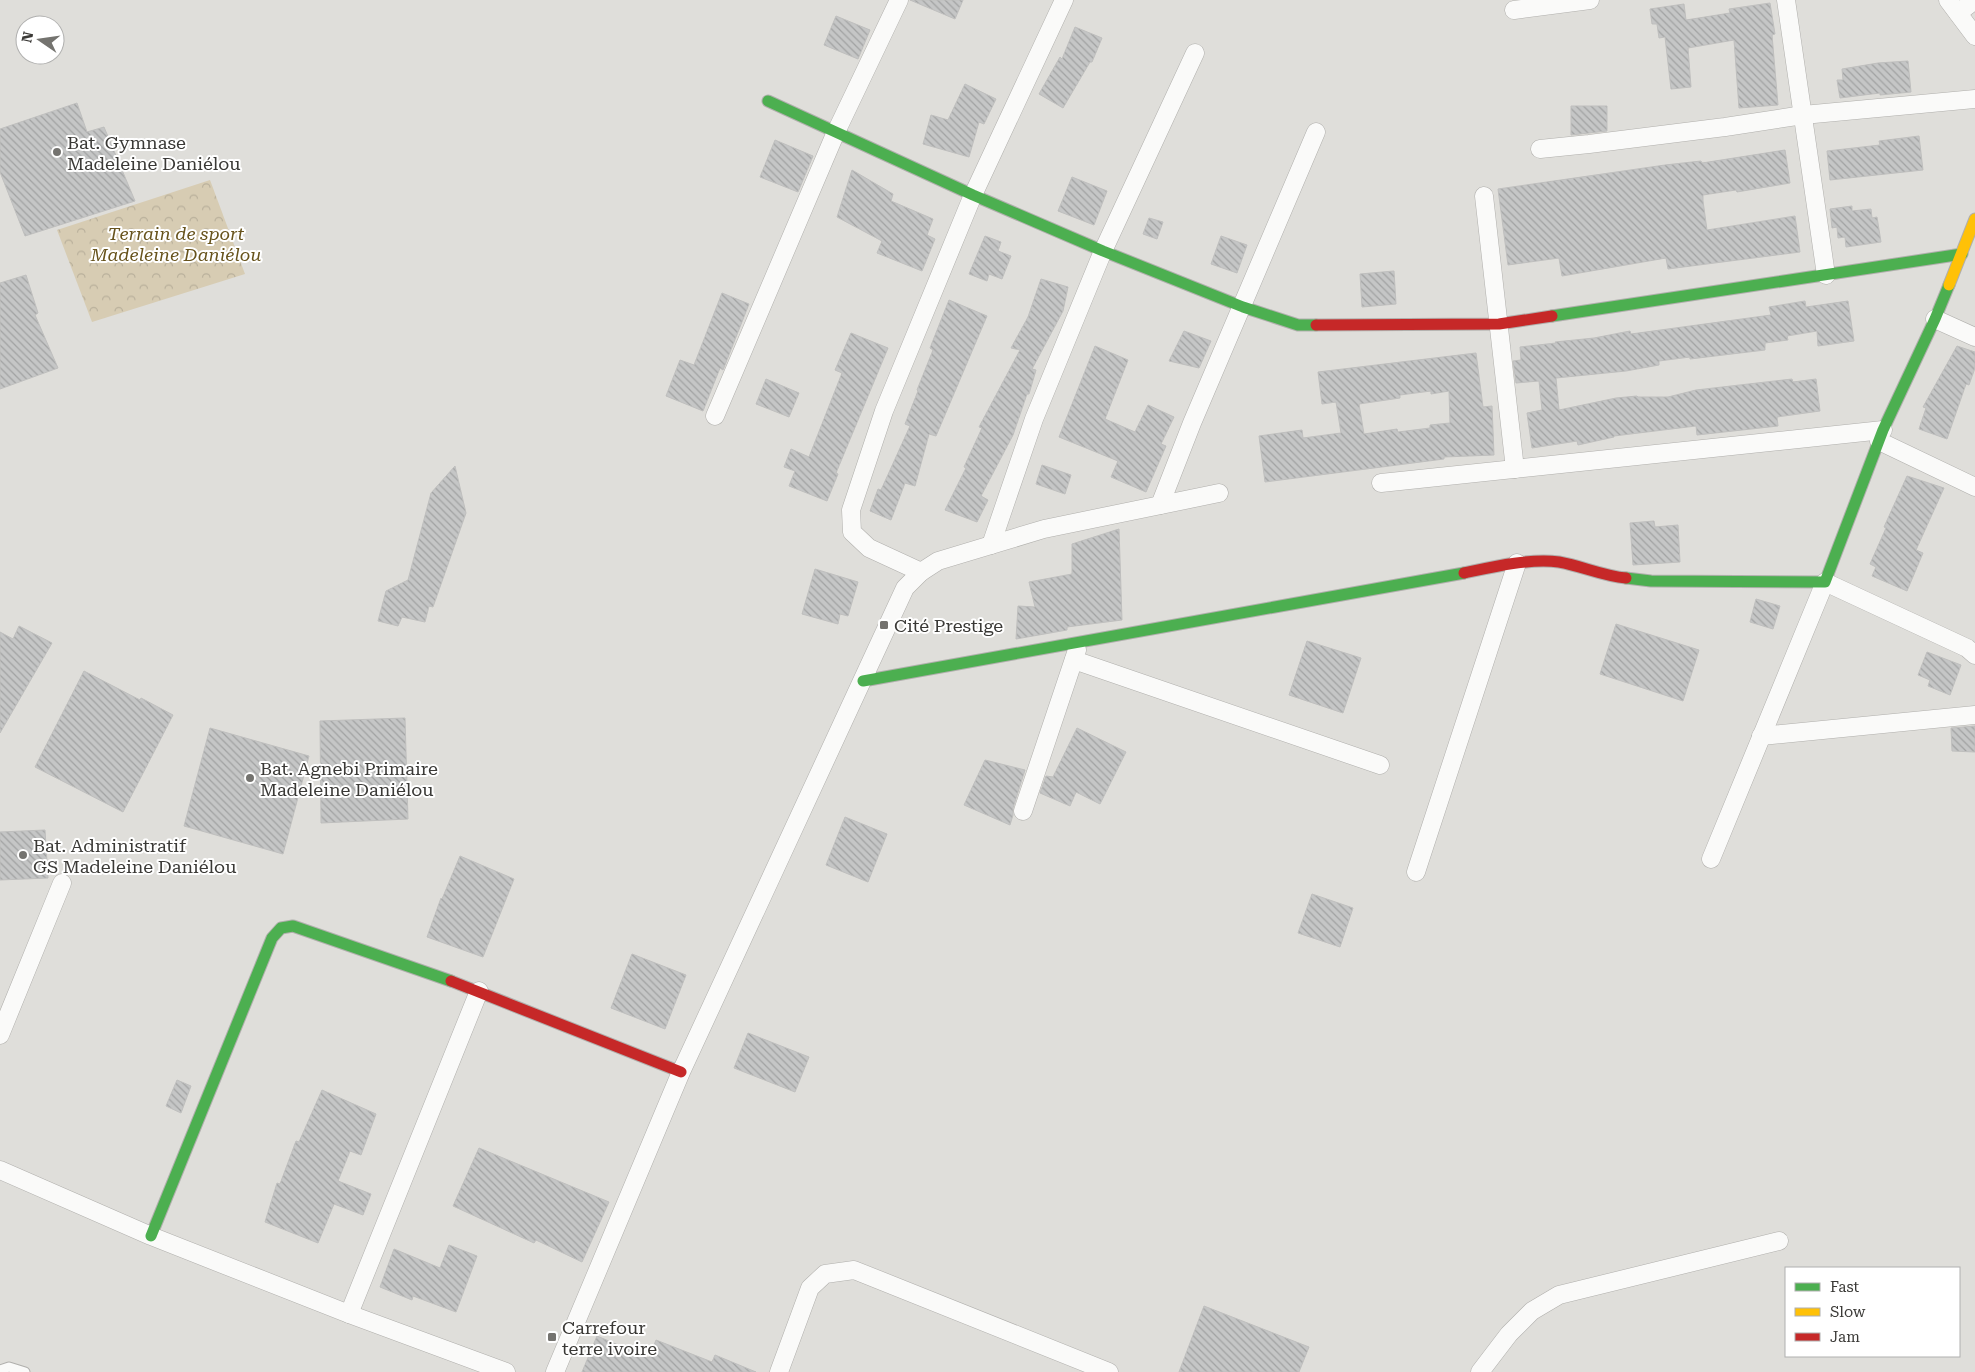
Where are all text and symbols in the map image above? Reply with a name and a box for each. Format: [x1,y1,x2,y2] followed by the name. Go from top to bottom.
[15,15,65,65] north arrow
[18,30,36,44] text: N
[67,132,241,174] place label: Bat. Gymnase Madeleine Daniélou
[51,146,63,158] marker: Bat. Gymnase Madeleine Daniélou
[90,223,261,265] park label: Terrain de sport Madeleine Daniélou
[894,615,1003,636] place label: Cité Prestige
[878,619,890,631] marker: Cité Prestige
[260,758,438,800] place label: Bat. Agnebi Primaire Madeleine Daniélou
[244,772,256,784] marker: Bat. Agnebi Primaire Madeleine Daniélou
[33,835,236,877] place label: Bat. Administratif GS Madeleine Daniélou
[17,849,29,861] marker: Bat. Administratif GS Madeleine Daniélou
[1785,1267,1960,1357] legend
[1830,1278,1860,1296] text: Fast
[1830,1303,1866,1321] text: Slow
[562,1317,657,1359] place label: Carrefour terre ivoire
[1830,1328,1860,1346] text: Jam
[546,1331,558,1343] marker: Carrefour terre ivoire

